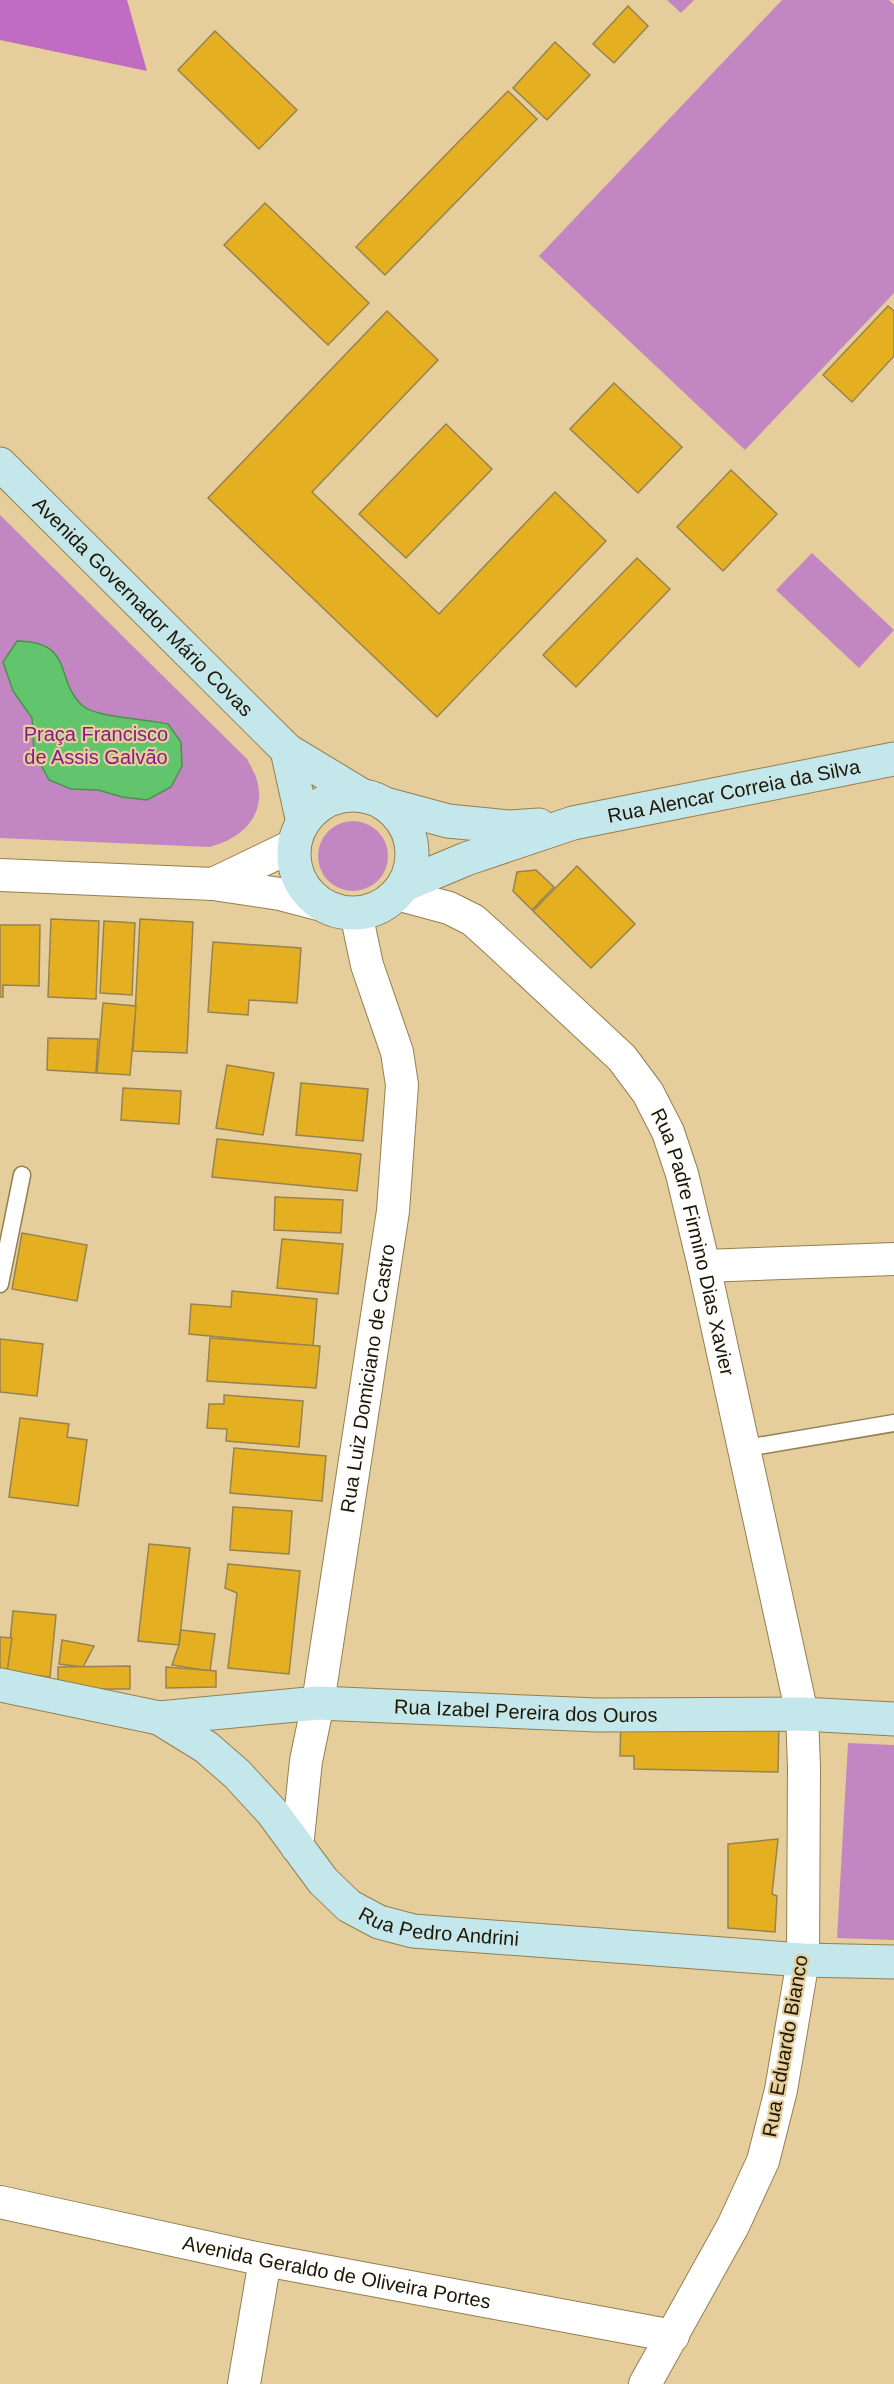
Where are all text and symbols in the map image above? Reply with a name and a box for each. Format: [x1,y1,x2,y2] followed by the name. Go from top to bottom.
[29,493,257,721] street label: Avenida Governador Mário Covas
[24,723,168,768] park label: Praça Francisco de Assis Galvão
[606,755,863,827] street label: Rua Alencar Correia da Silva
[647,1105,739,1378] street label: Rua Padre Firmino Dias Xavier
[336,1243,399,1514] street label: Rua Luiz Domiciano de Castro
[394,1695,657,1726] street label: Rua Izabel Pereira dos Ouros
[355,1902,520,1950] street label: Rua Pedro Andrini
[758,1953,812,2139] street label: Rua Eduardo Bianco
[181,2231,493,2313] street label: Avenida Geraldo de Oliveira Portes

